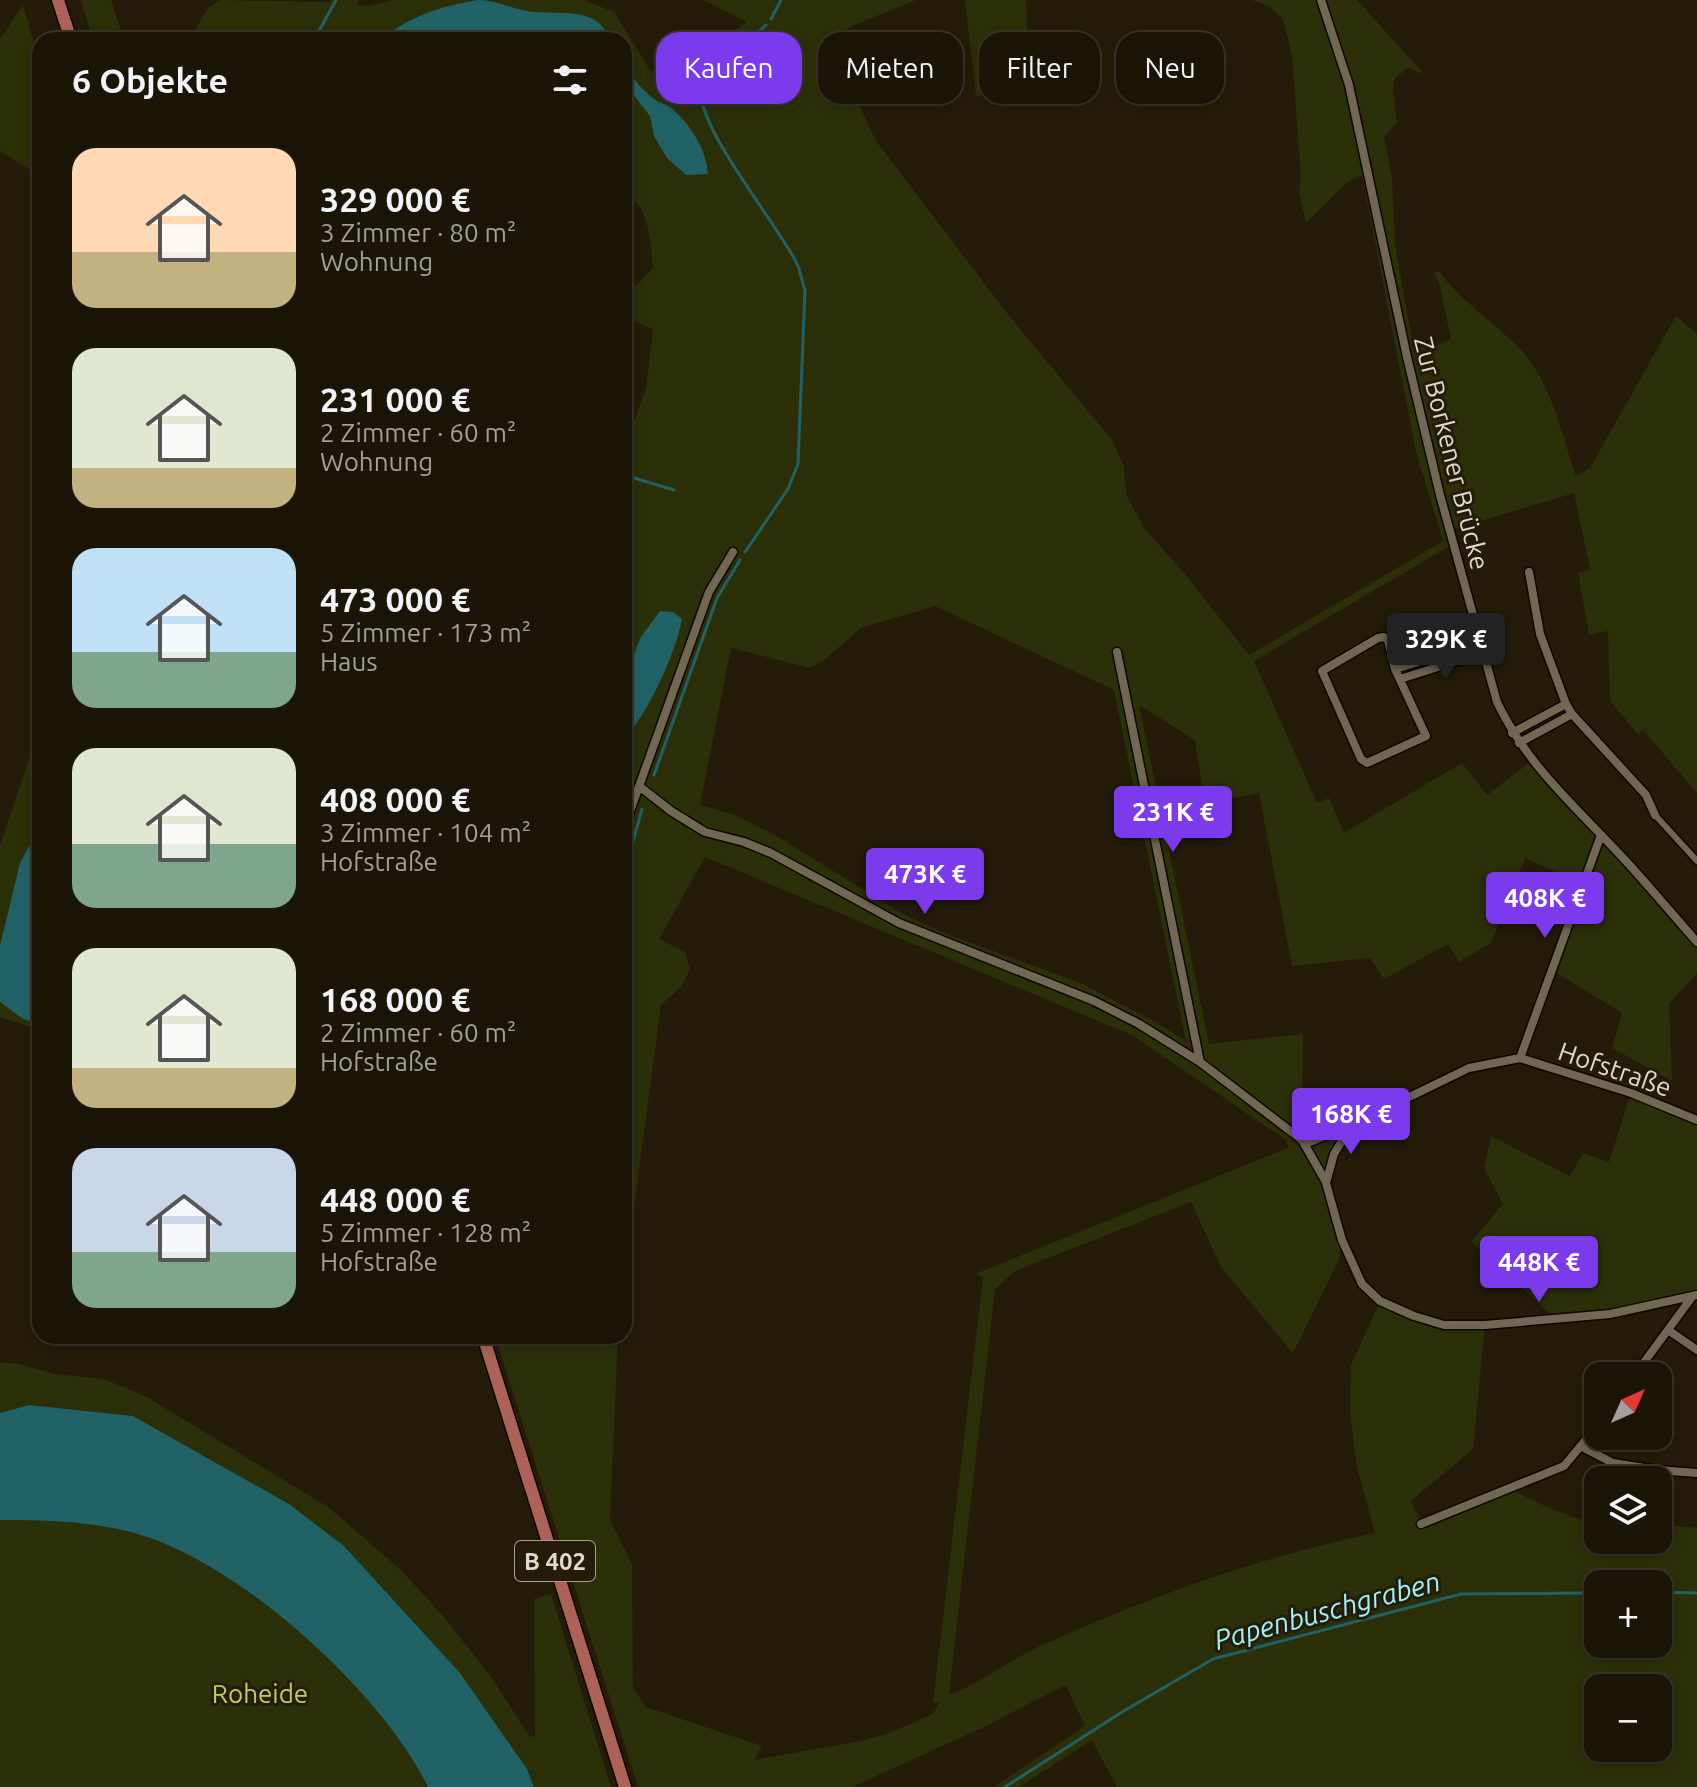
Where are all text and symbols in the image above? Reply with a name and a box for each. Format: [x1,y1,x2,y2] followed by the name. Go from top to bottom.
[656,32,802,104] chip: Kaufen
[818,32,963,104] chip: Mieten
[979,32,1100,104] chip: Filter
[1116,32,1224,104] chip: Neu
[548,58,592,102] icon: filters
[72,61,228,99] text: 6 Objekte
[136,180,232,276] icon: home
[320,180,470,218] text: 329 000 €
[320,218,516,247] text: 3 Zimmer · 80 m²
[320,247,433,276] text: Wohnung
[1409,333,1495,573] street label: Zur Borkener Brücke
[136,380,232,476] icon: home
[320,380,470,418] text: 231 000 €
[320,418,516,447] text: 2 Zimmer · 60 m²
[320,447,433,476] text: Wohnung
[136,580,232,676] icon: home
[320,580,470,618] text: 473 000 €
[1381,613,1511,681] pin: 329K €
[320,618,531,647] text: 5 Zimmer · 173 m²
[1405,624,1487,653] text: 329K €
[320,647,378,676] text: Haus
[136,780,232,876] icon: home
[320,780,470,818] text: 408 000 €
[1108,786,1238,854] pin: 231K €
[1132,797,1214,826] text: 231K €
[320,818,531,847] text: 3 Zimmer · 104 m²
[320,847,438,876] text: Hofstraße
[860,848,990,916] pin: 473K €
[884,859,966,888] text: 473K €
[1480,872,1610,940] pin: 408K €
[1504,883,1586,912] text: 408K €
[136,980,232,1076] icon: home
[320,980,470,1018] text: 168 000 €
[320,1018,516,1047] text: 2 Zimmer · 60 m²
[1555,1036,1675,1102] street label: Hofstraße
[320,1047,438,1076] text: Hofstraße
[1286,1088,1416,1156] pin: 168K €
[1310,1099,1392,1128] text: 168K €
[136,1180,232,1276] icon: home
[320,1180,470,1218] text: 448 000 €
[320,1218,531,1247] text: 5 Zimmer · 128 m²
[1474,1236,1604,1304] pin: 448K €
[320,1247,438,1276] text: Hofstraße
[1498,1247,1580,1276] text: 448K €
[1584,1362,1672,1450] north arrow
[1584,1362,1672,1762] map controls
[1584,1466,1672,1554] button: layers
[515,1541,595,1581] road number: B 402
[1211,1565,1443,1655] water label: Papenbuschgraben
[1584,1570,1672,1658] button: +
[1584,1674,1672,1762] button: −
[212,1679,308,1708] park label: Roheide

